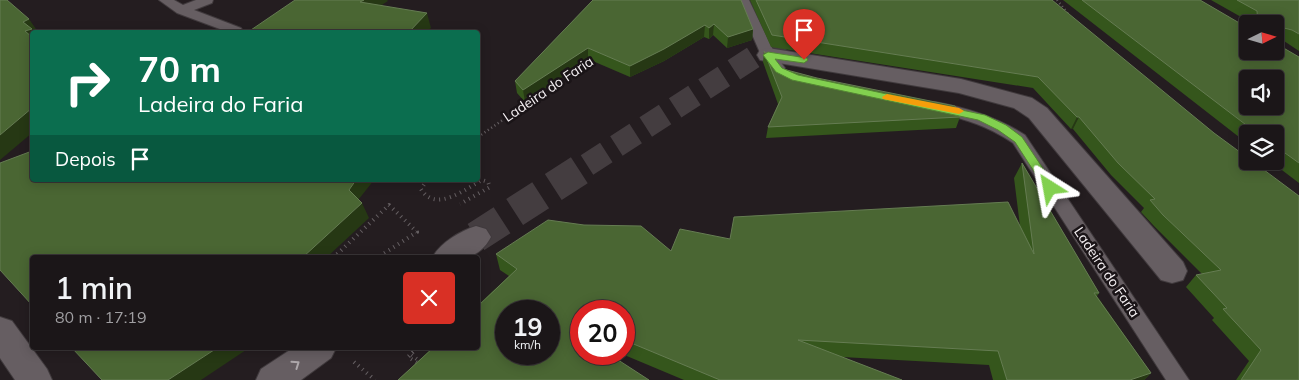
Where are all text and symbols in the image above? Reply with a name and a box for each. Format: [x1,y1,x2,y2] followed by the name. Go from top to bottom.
[783,9,825,60] pin
[1239,15,1284,60] north arrow
[1239,15,1284,170] map controls
[790,16,818,44] icon: arrive
[138,47,221,91] text: 70 m
[55,50,120,115] icon: right
[499,52,597,126] street label: Ladeira do Faria
[1239,70,1284,115] button: sound
[138,90,303,118] text: Ladeira do Faria
[1239,125,1284,170] button: layers
[126,145,154,173] icon: arrive
[55,147,116,171] text: Depois
[1023,161,1075,213] position arrow
[1070,223,1144,321] street label: Ladeira do Faria
[55,269,133,307] text: 1 min
[403,272,455,324] button: close
[570,300,635,365] speed limit sign: 20
[55,307,147,327] text: 80 m · 17:19
[512,311,543,342] text: 19
[514,337,541,352] text: km/h
[290,361,300,370] one-way arrow

